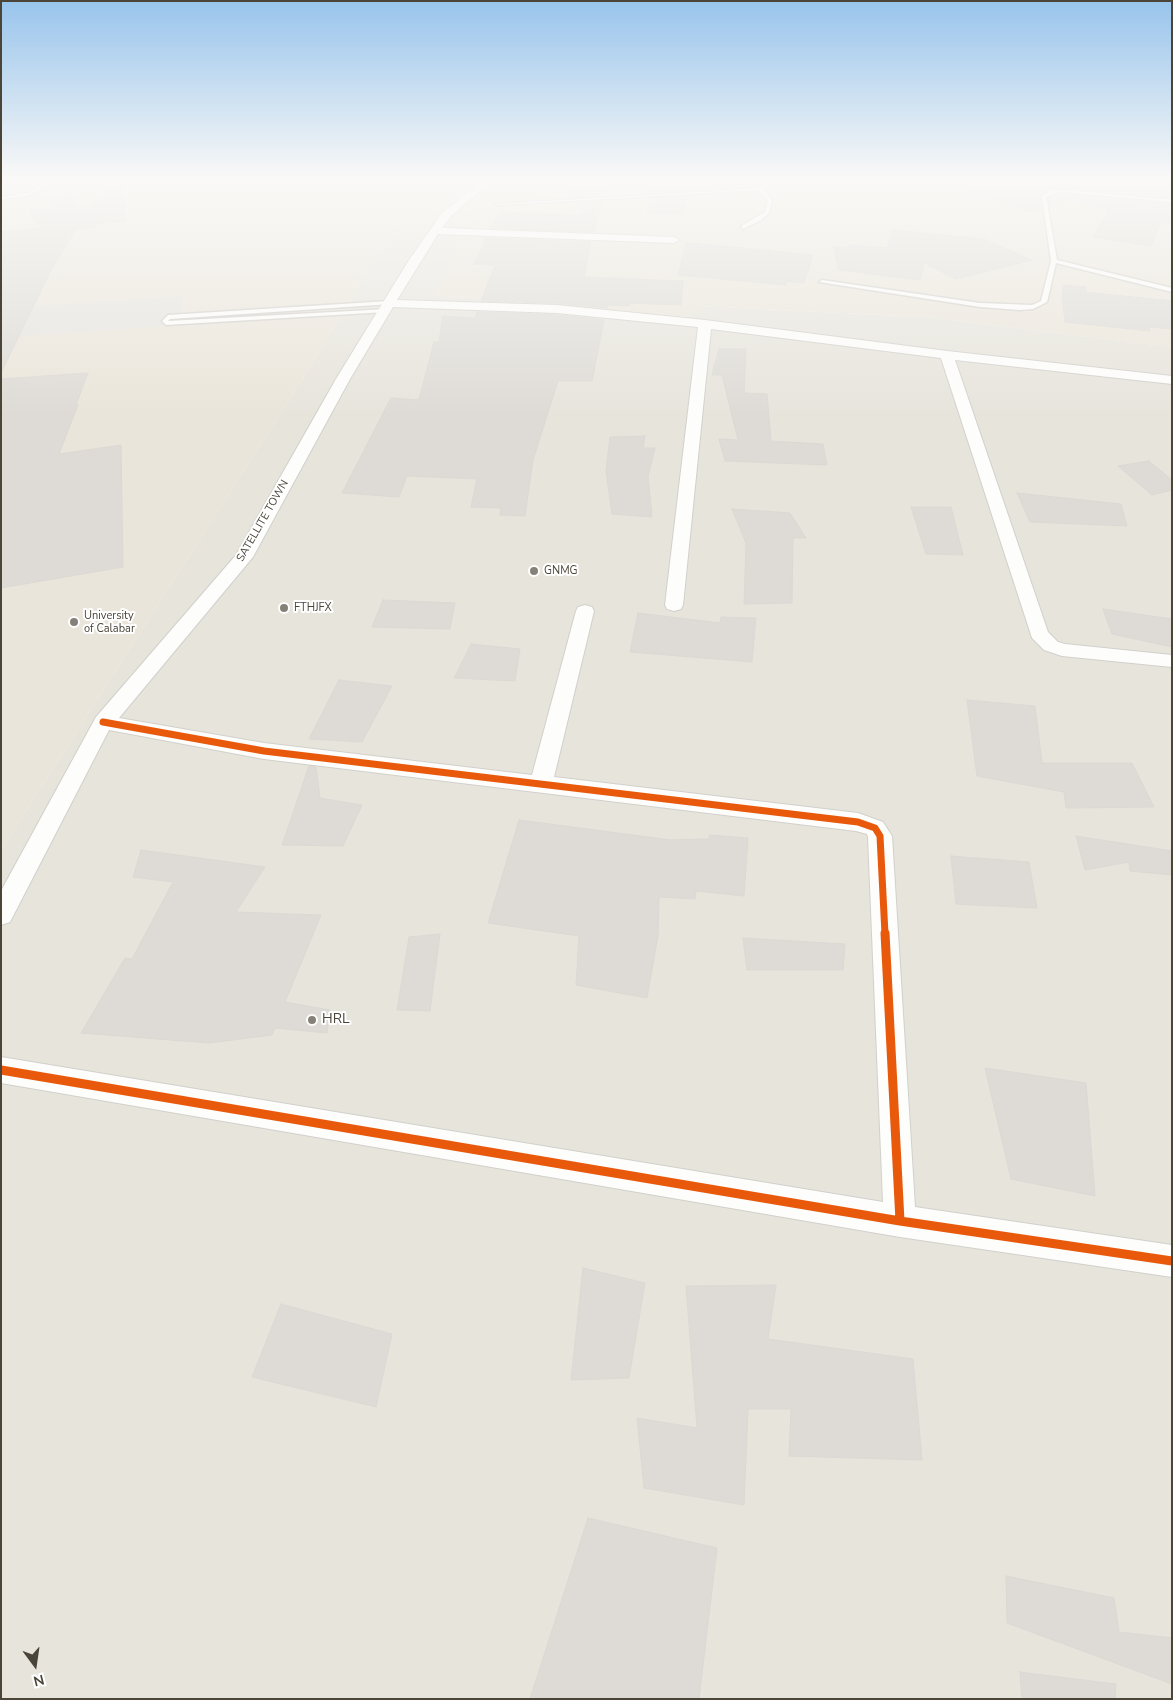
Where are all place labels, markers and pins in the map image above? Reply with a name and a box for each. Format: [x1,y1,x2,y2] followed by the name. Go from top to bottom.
[544,564,578,578] place label: GNMG
[528,565,540,577] marker: GNMG
[294,601,332,615] place label: FTHJFX
[278,602,290,614] marker: FTHJFX
[84,609,135,635] place label: University of Calabar
[68,616,80,628] marker: University of Calabar
[322,1012,350,1028] place label: HRL
[306,1014,318,1026] marker: HRL

